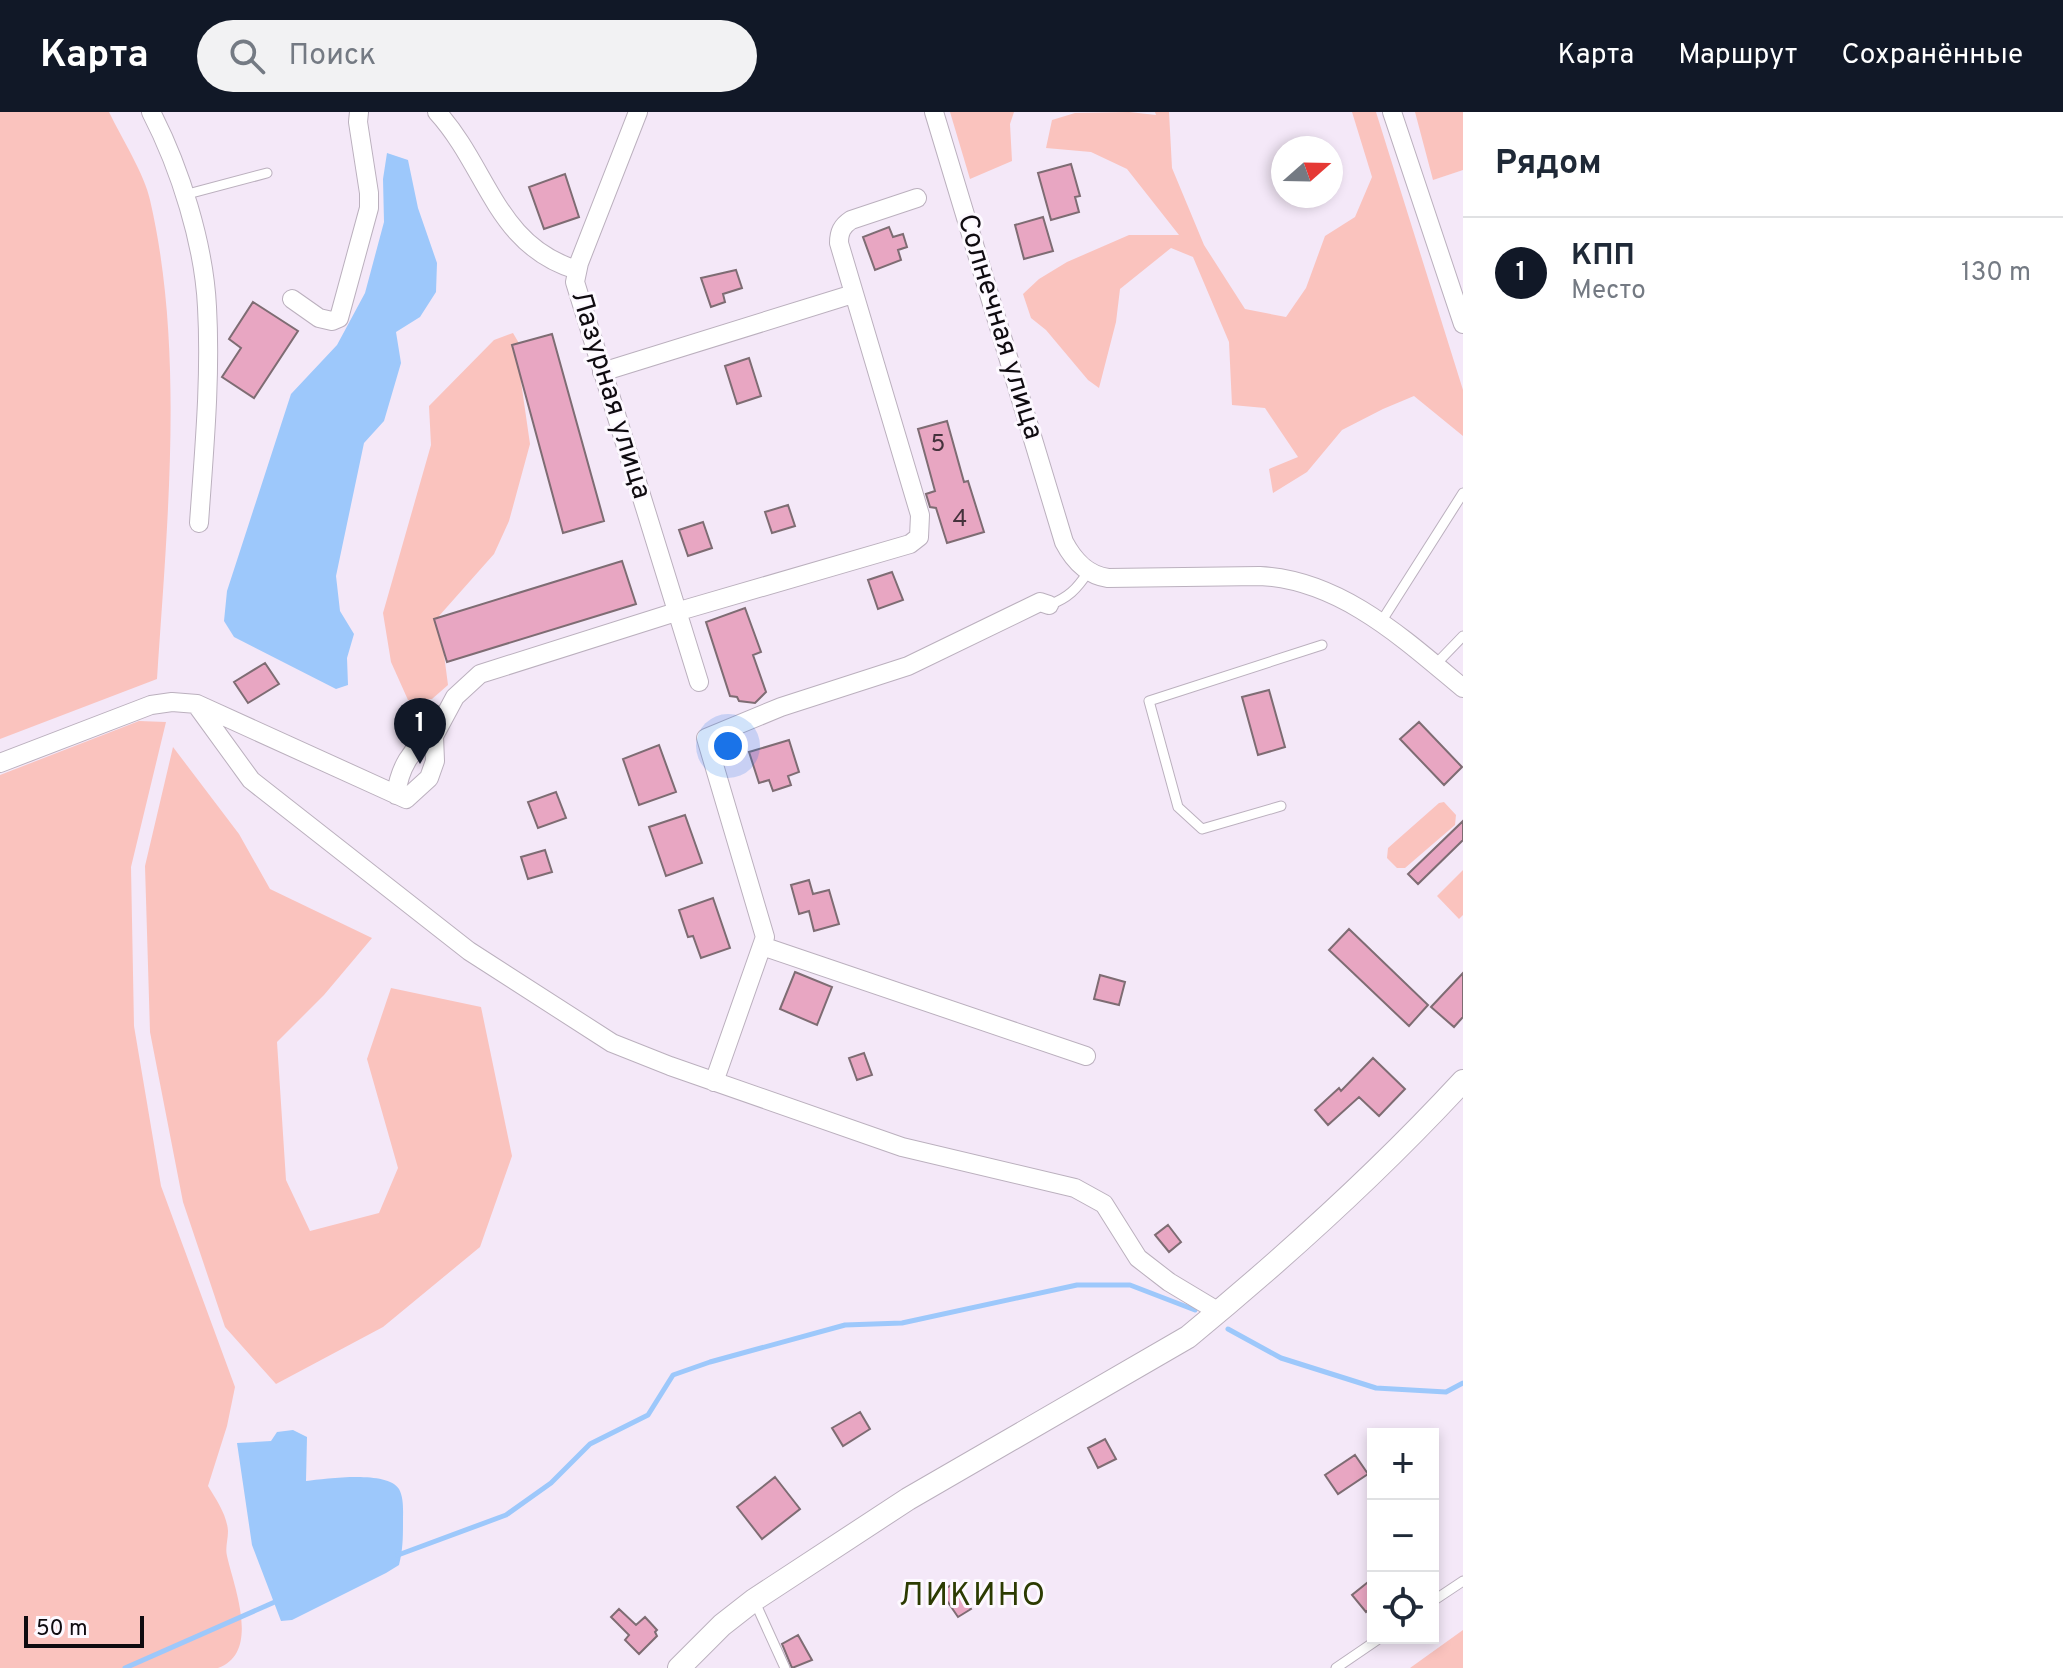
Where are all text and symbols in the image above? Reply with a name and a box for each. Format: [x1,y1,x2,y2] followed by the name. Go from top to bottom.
[197,20,757,92] search box
[40,32,149,81] text: Карта
[225,34,269,78] icon: search
[289,38,376,75] text: Поиск
[1558,38,1634,74] text: Карта
[1678,38,1797,74] text: Маршрут
[1841,38,2023,74] text: Сохранённые
[1271,136,1343,208] north arrow
[1495,143,1602,186] text: Рядом
[948,210,1050,444] street label: Солнечная улица
[1571,238,1635,275] text: КПП
[1516,257,1526,290] text: 1
[1961,257,2031,290] text: 130 m
[1571,275,1646,308] text: Место
[561,286,659,504] street label: Лазурная улица
[931,430,945,460] house number: 5
[953,505,967,535] house number: 4
[394,698,446,764] pin: 1
[708,726,748,766] your location
[1367,1428,1439,1644] map controls
[1367,1428,1439,1500] button: +
[1367,1500,1439,1572] button: −
[1367,1572,1439,1644] button: locate
[899,1577,1047,1617] district label: ЛИКИНО
[24,1612,144,1648] scale bar
[36,1616,88,1643] text: 50 m

